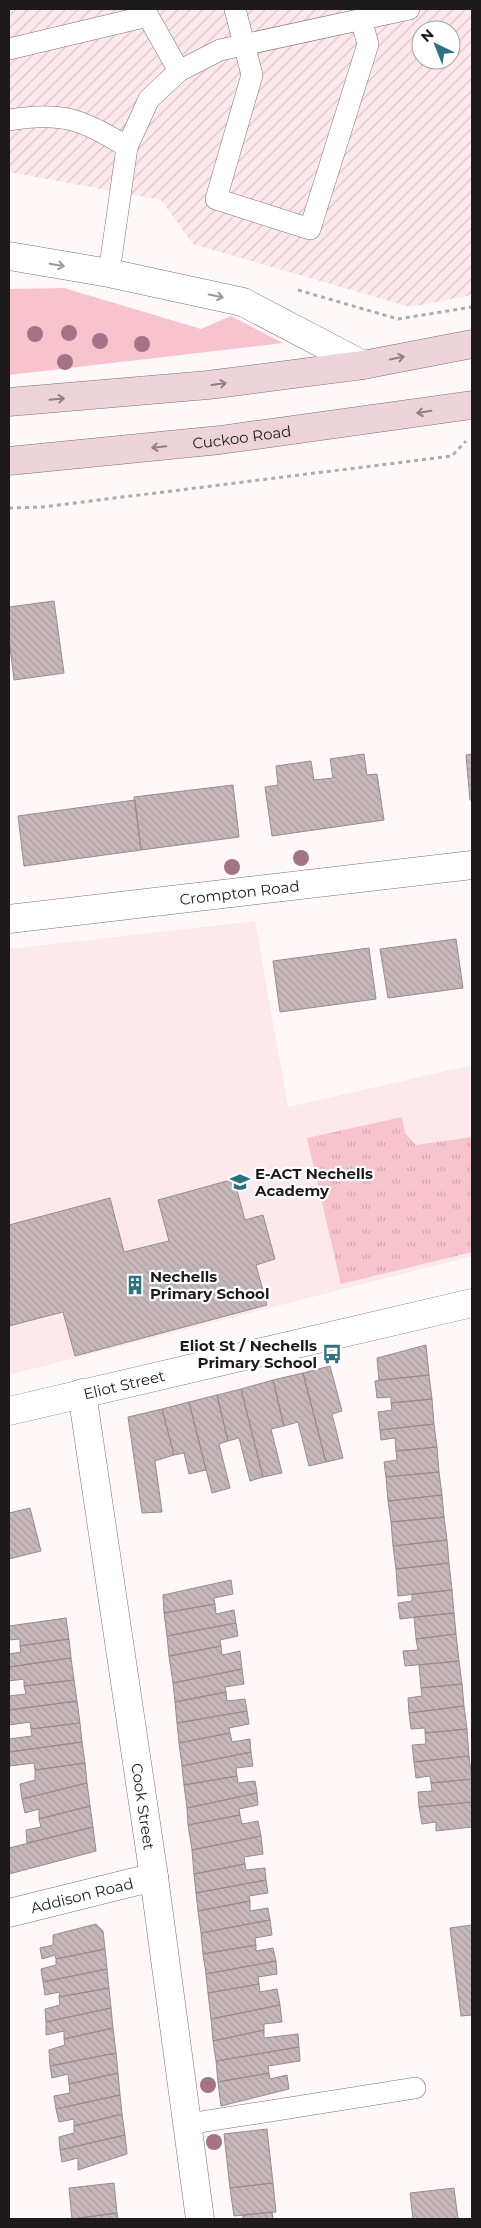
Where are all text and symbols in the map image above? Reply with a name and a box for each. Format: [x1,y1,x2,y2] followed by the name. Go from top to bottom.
[411,20,461,70] north arrow
[417,25,437,46] text: N
[48,260,64,270] one-way arrow
[208,292,224,301] one-way arrow
[389,353,405,362] one-way arrow
[211,379,227,389] one-way arrow
[49,394,65,403] one-way arrow
[416,407,432,417] one-way arrow
[191,421,292,452] street label: Cuckoo Road
[151,442,167,452] one-way arrow
[178,876,300,909] street label: Crompton Road
[254,1164,373,1200] place label: E-ACT Nechells Academy
[229,1171,251,1193] school or university icon: E-ACT Nechells Academy
[150,1267,269,1303] place label: Nechells Primary School
[124,1274,146,1296] building icon: Nechells Primary School
[180,1336,317,1372] place label: Eliot St / Nechells Primary School
[321,1343,343,1365] bus stop icon: Eliot St / Nechells Primary School
[81,1366,166,1403] street label: Eliot Street
[128,1762,159,1851] street label: Cook Street
[28,1873,135,1917] street label: Addison Road

